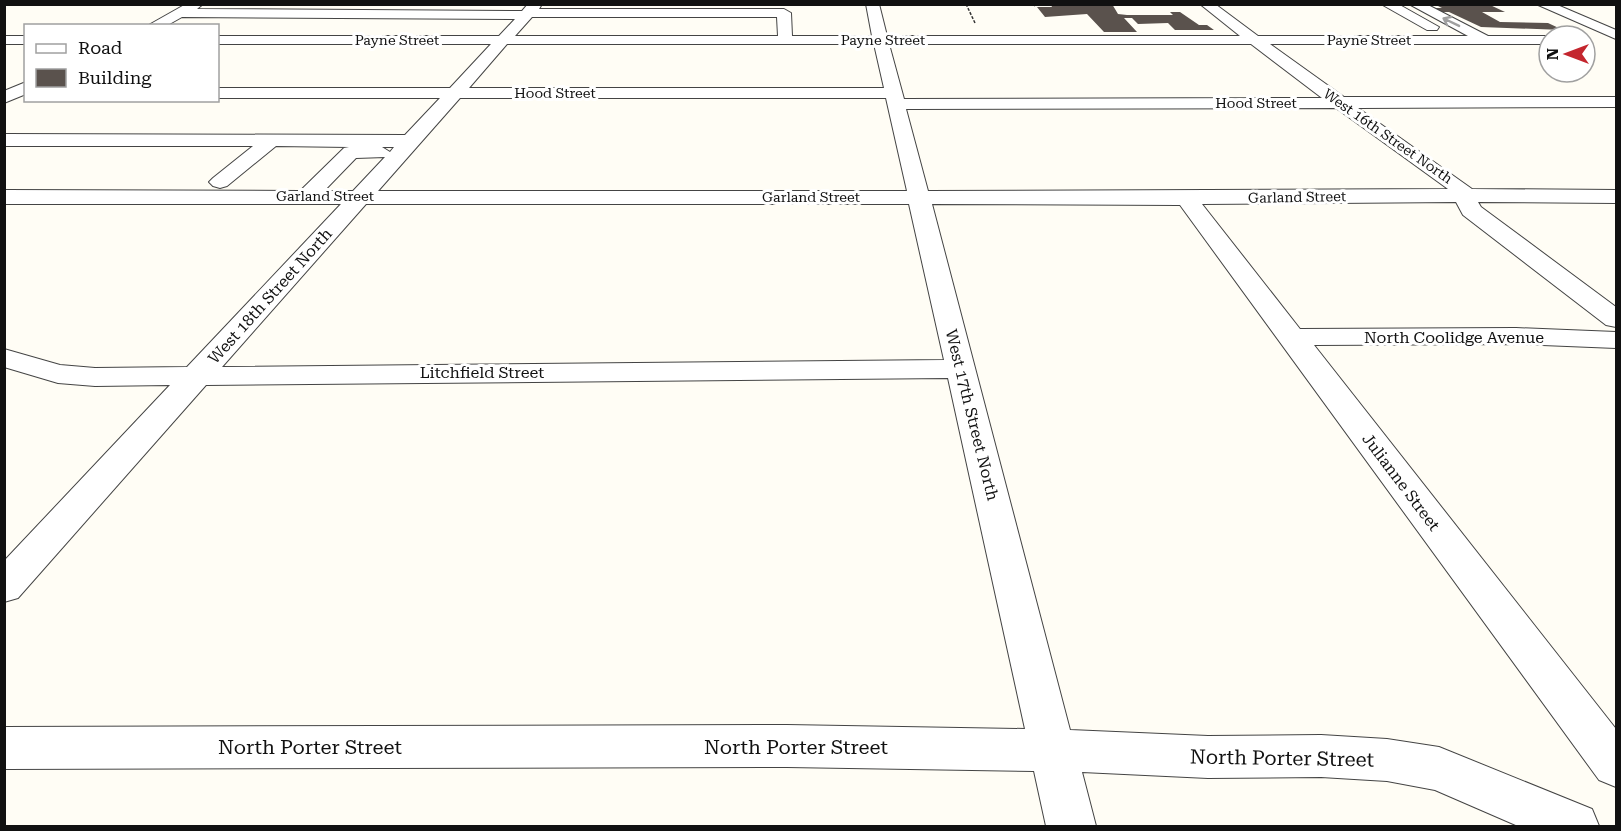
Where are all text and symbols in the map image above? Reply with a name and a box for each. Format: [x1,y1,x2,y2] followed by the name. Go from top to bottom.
[1443,16,1461,28] one-way arrow
[24,24,219,102] legend
[1537,24,1597,84] north arrow
[355,32,439,48] street label: Payne Street
[841,32,925,48] street label: Payne Street
[1327,32,1411,48] street label: Payne Street
[78,37,123,58] text: Road
[1543,48,1562,60] text: N
[78,67,152,88] text: Building
[514,85,596,101] street label: Hood Street
[1320,85,1456,187] street label: West 16th Street North
[1215,95,1297,111] street label: Hood Street
[276,188,374,204] street label: Garland Street
[1248,188,1346,206] street label: Garland Street
[762,189,860,205] street label: Garland Street
[204,224,336,368] street label: West 18th Street North
[942,327,1002,503] street label: West 17th Street North
[1364,328,1544,347] street label: North Coolidge Avenue
[420,363,544,382] street label: Litchfield Street
[1358,430,1444,534] street label: Julianne Street
[218,735,403,759] street label: North Porter Street
[704,735,889,759] street label: North Porter Street
[1190,744,1375,772] street label: North Porter Street

